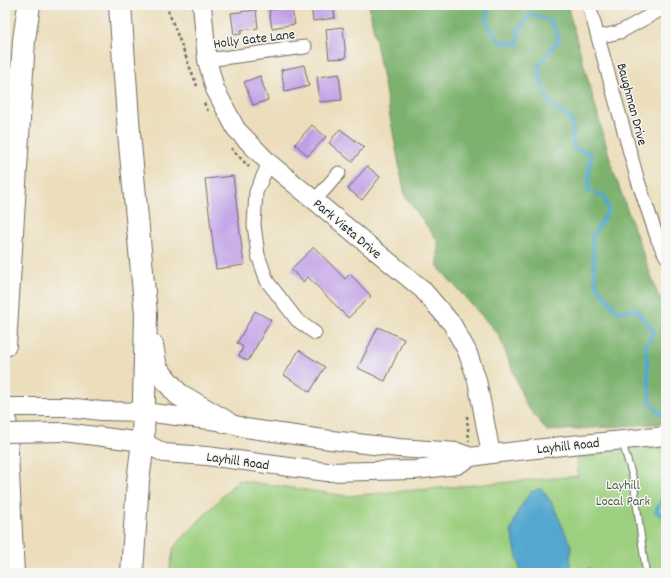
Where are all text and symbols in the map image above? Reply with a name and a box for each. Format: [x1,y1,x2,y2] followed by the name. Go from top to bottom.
[212,25,296,55] street label: Holly Gate Lane
[610,61,652,148] street label: Baughman Drive
[308,195,385,264] street label: Park Vista Drive
[536,434,601,460] street label: Layhill Road
[205,448,270,476] street label: Layhill Road
[596,476,651,512] park label: Layhill Local Park

